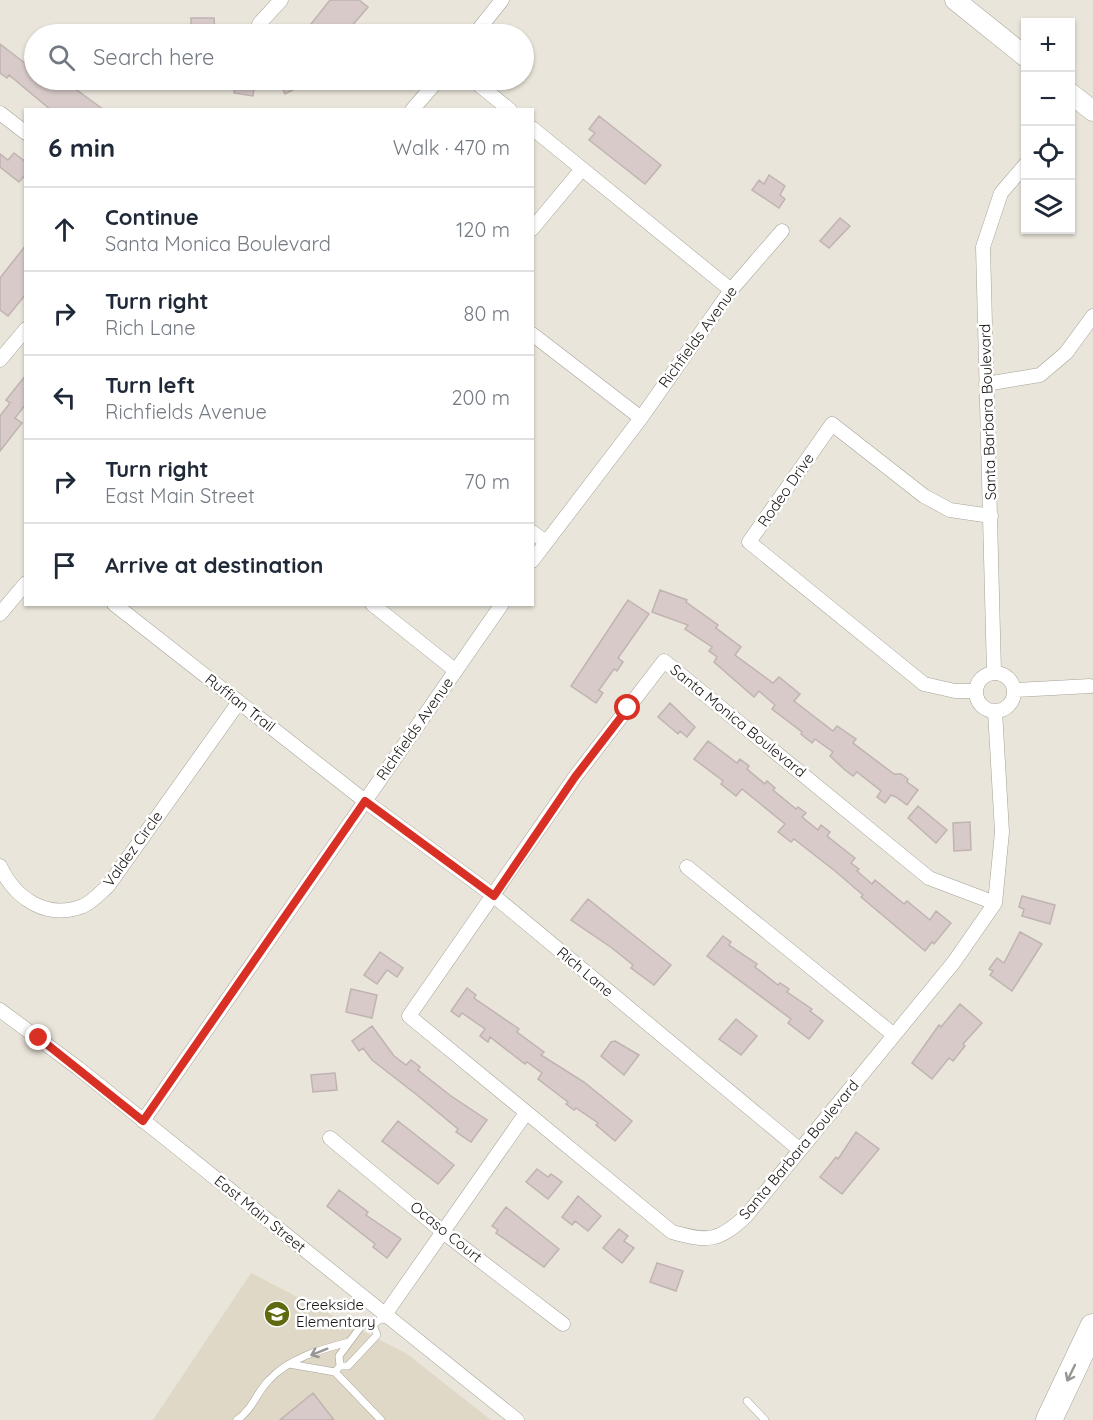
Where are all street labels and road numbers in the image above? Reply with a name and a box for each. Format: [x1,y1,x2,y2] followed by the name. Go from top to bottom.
[654,282,741,391] street label: Richfields Avenue
[975,323,1000,501] street label: Santa Barbara Boulevard
[753,449,818,530] street label: Rodeo Drive
[667,660,810,781] street label: Santa Monica Boulevard
[201,669,279,736] street label: Ruffian Trail
[372,674,457,784] street label: Richfields Avenue
[99,807,166,890] street label: Valdez Circle
[553,943,617,1001] street label: Rich Lane
[735,1076,863,1223] street label: Santa Barbara Boulevard
[211,1171,310,1256] street label: East Main Street
[407,1197,486,1266] street label: Ocaso Court

